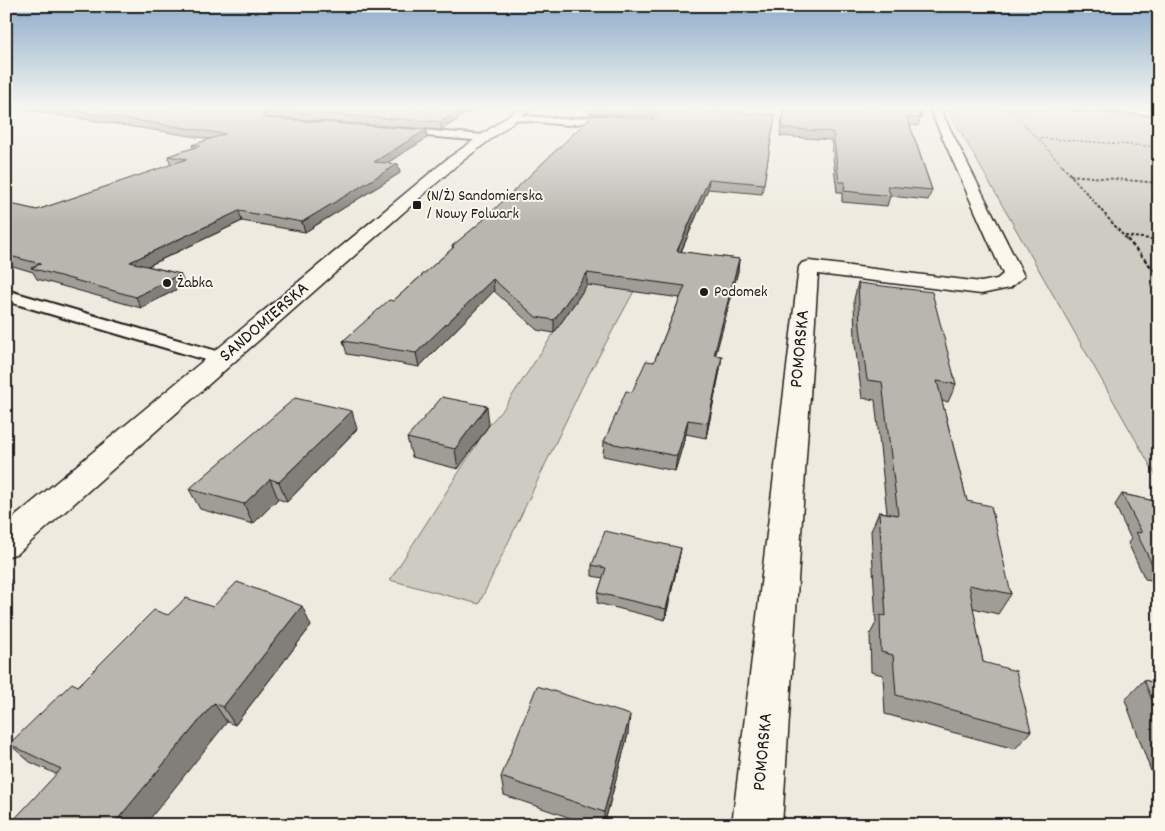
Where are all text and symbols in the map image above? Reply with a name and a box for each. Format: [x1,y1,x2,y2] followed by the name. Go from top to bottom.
[427,185,543,226] place label: (N/Ż) Sandomierska / Nowy Folwark
[411,199,423,211] marker: (N/Ż) Sandomierska / Nowy Folwark
[177,272,213,295] place label: Żabka
[214,276,316,370] street label: SANDOMIERSKA
[161,277,173,289] marker: Żabka
[714,281,768,304] place label: Podomek
[698,286,710,298] marker: Podomek
[784,309,818,389] street label: POMORSKA
[747,712,781,792] street label: POMORSKA

